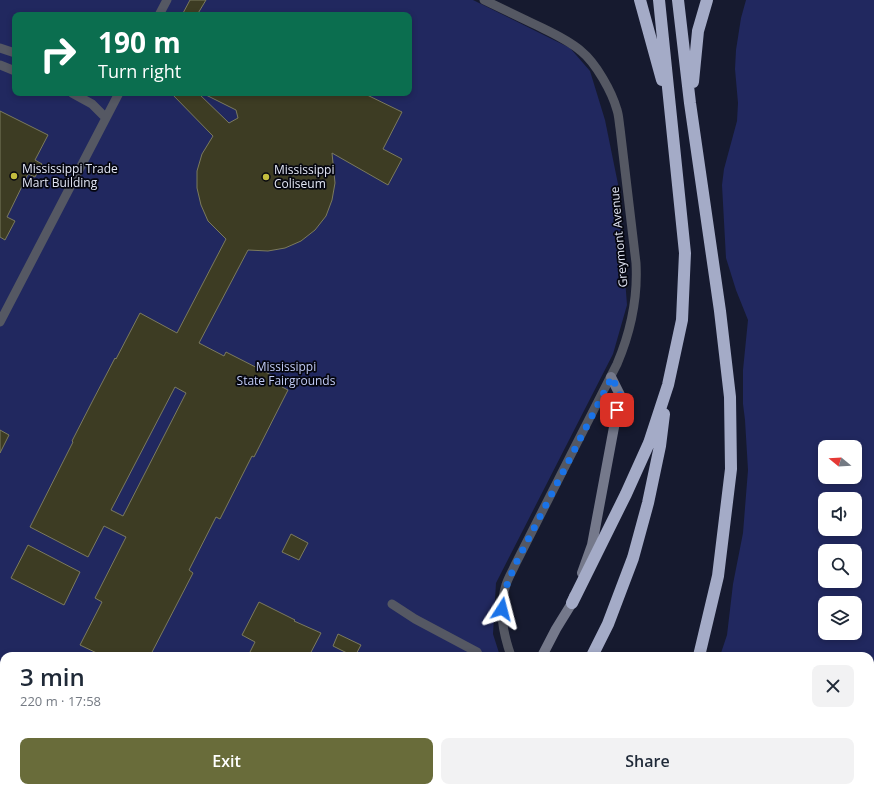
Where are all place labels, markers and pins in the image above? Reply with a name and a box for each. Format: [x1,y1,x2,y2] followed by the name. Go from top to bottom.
[22,160,118,191] place label: Mississippi Trade Mart Building
[274,161,334,192] place label: Mississippi Coliseum
[9,171,19,181] marker: Mississippi Trade Mart Building
[261,172,271,182] marker: Mississippi Coliseum
[600,393,634,427] pin

